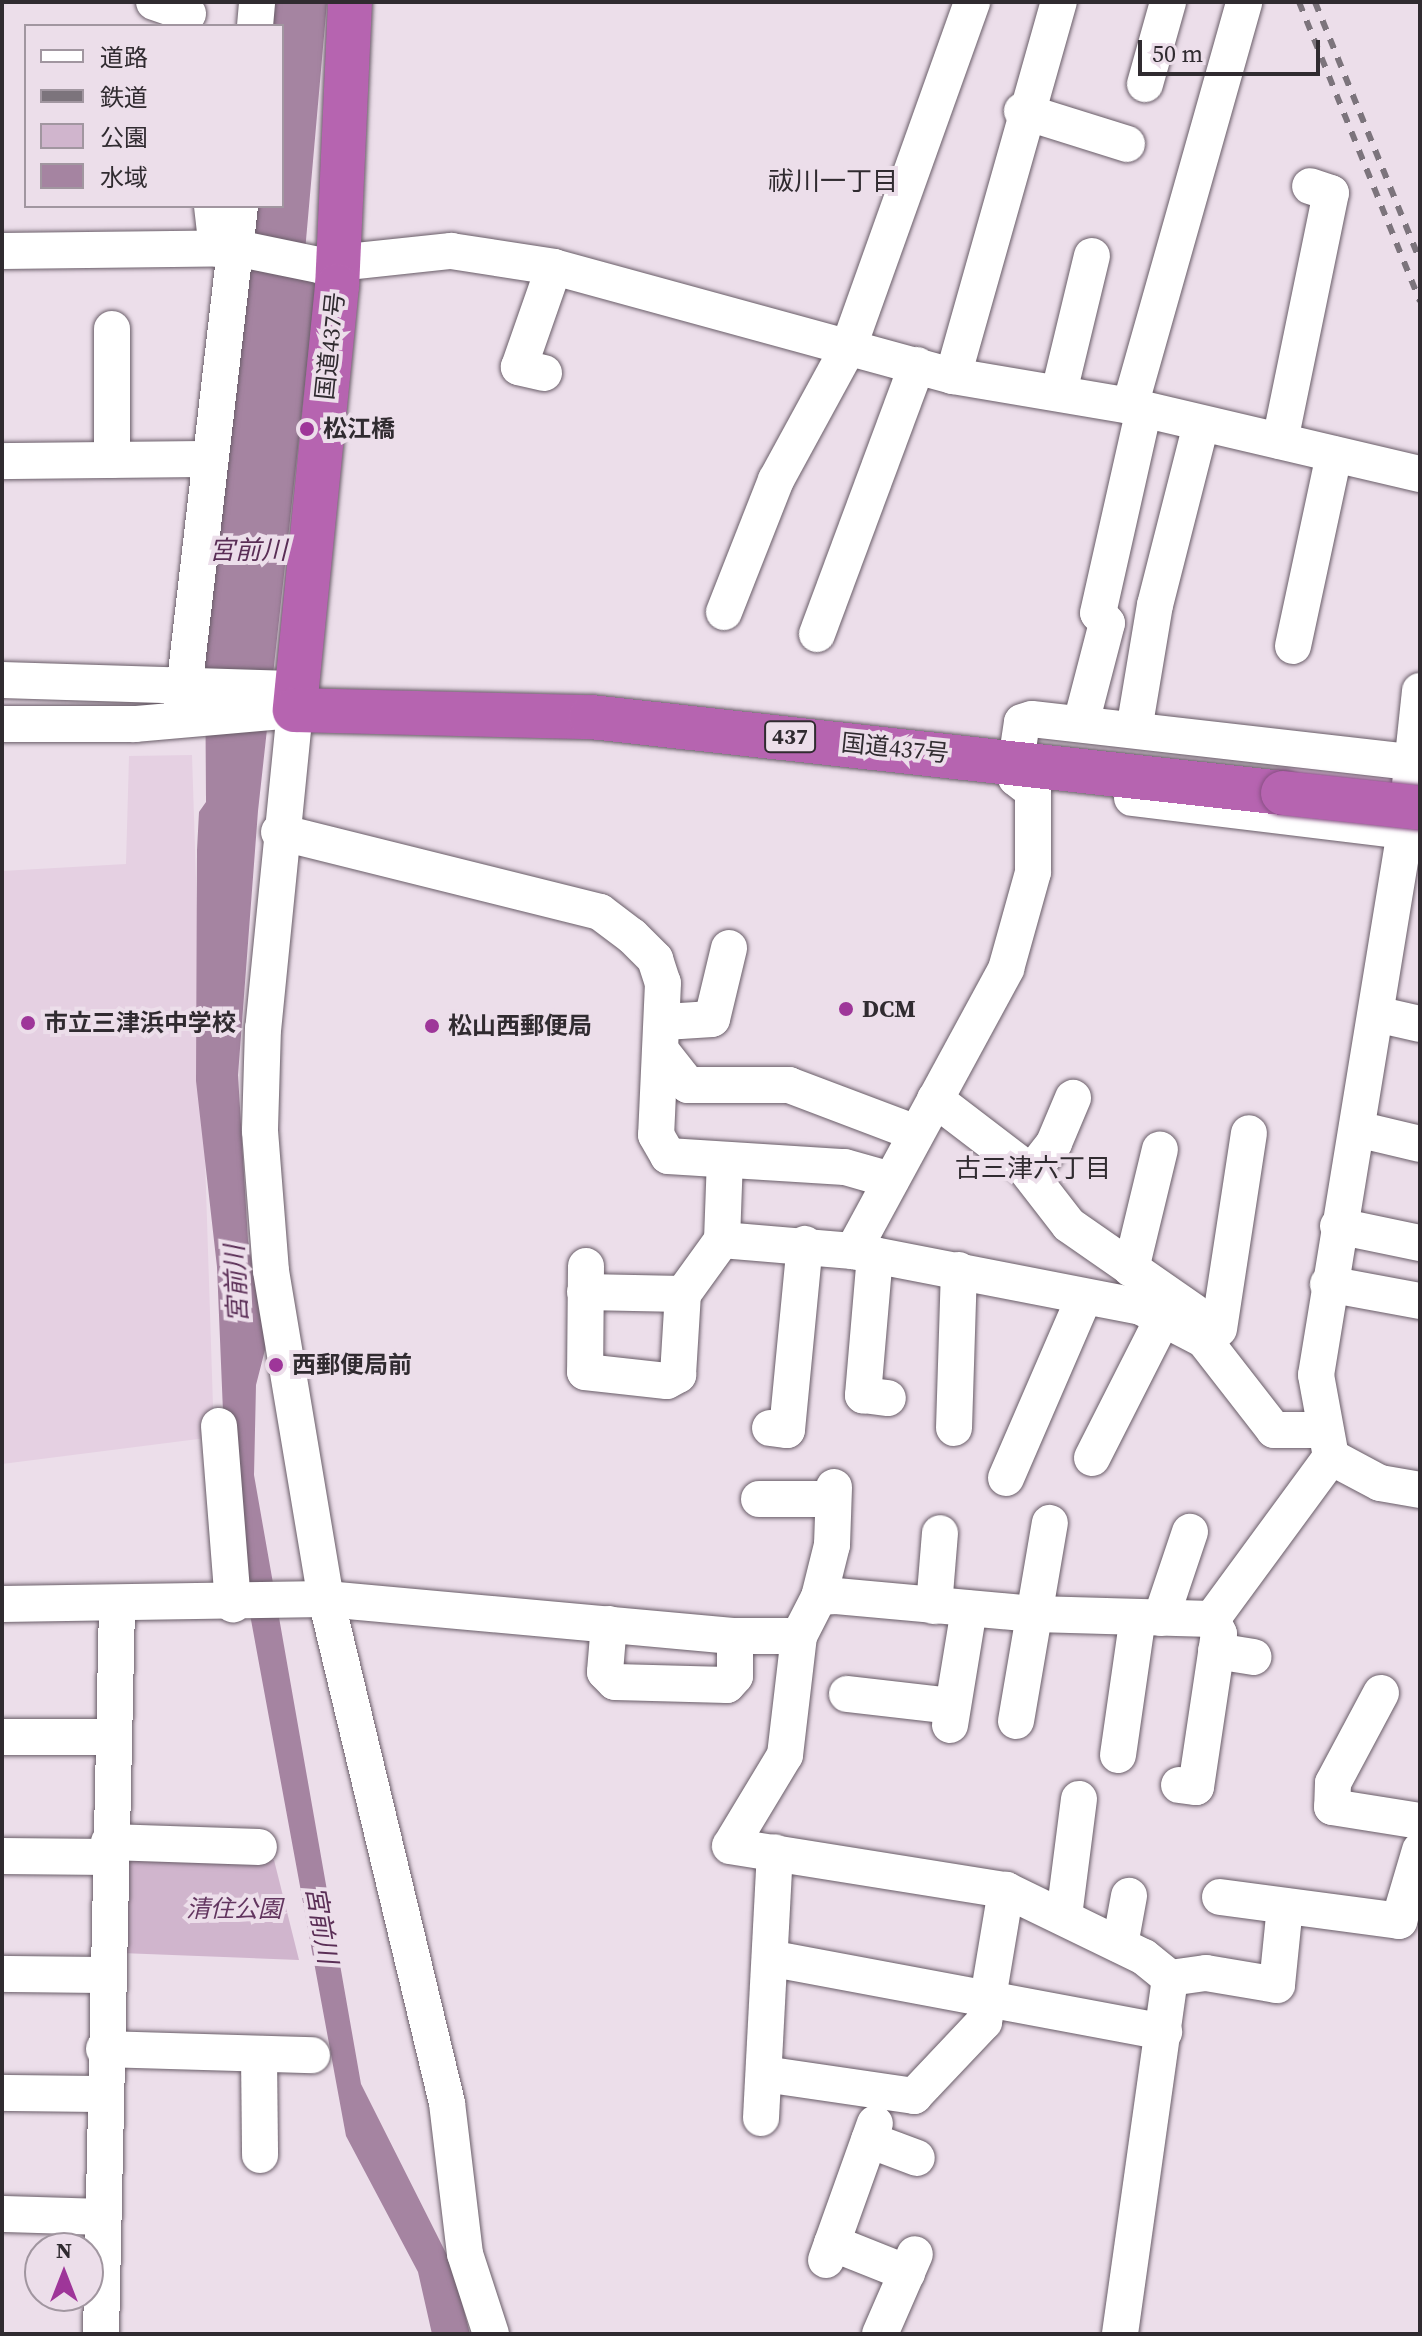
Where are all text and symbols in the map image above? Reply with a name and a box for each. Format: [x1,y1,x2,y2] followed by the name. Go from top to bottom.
[24,24,284,208] legend
[1142,24,1324,74] scale bar
[1152,37,1203,70] text: 50 m
[100,41,148,74] text: 道路
[100,81,148,114] text: 鉄道
[100,121,148,154] text: 公園
[100,161,148,194] text: 水域
[768,166,898,198] district label: 祓川一丁目
[310,291,350,401] street label: 国道437号
[323,415,395,443] place label: 松江橋
[298,420,316,438] marker: 松江橋
[209,535,287,567] water label: 宮前川
[764,719,816,755] road number: 437
[840,728,950,768] street label: 国道437号
[862,995,916,1023] place label: DCM
[837,1000,855,1018] marker: DCM
[44,1009,236,1037] place label: 市立三津浜中学校
[448,1012,592,1040] place label: 松山西郵便局
[19,1014,37,1032] marker: 市立三津浜中学校
[423,1017,441,1035] marker: 松山西郵便局
[955,1153,1111,1185] district label: 古三津六丁目
[219,1244,255,1324] water label: 宮前川
[292,1351,412,1379] place label: 西郵便局前
[267,1356,285,1374] marker: 西郵便局前
[299,1884,343,1966] water label: 宮前川
[186,1895,282,1923] park label: 清住公園
[24,2232,104,2312] north arrow
[56,2235,72,2265] text: N

